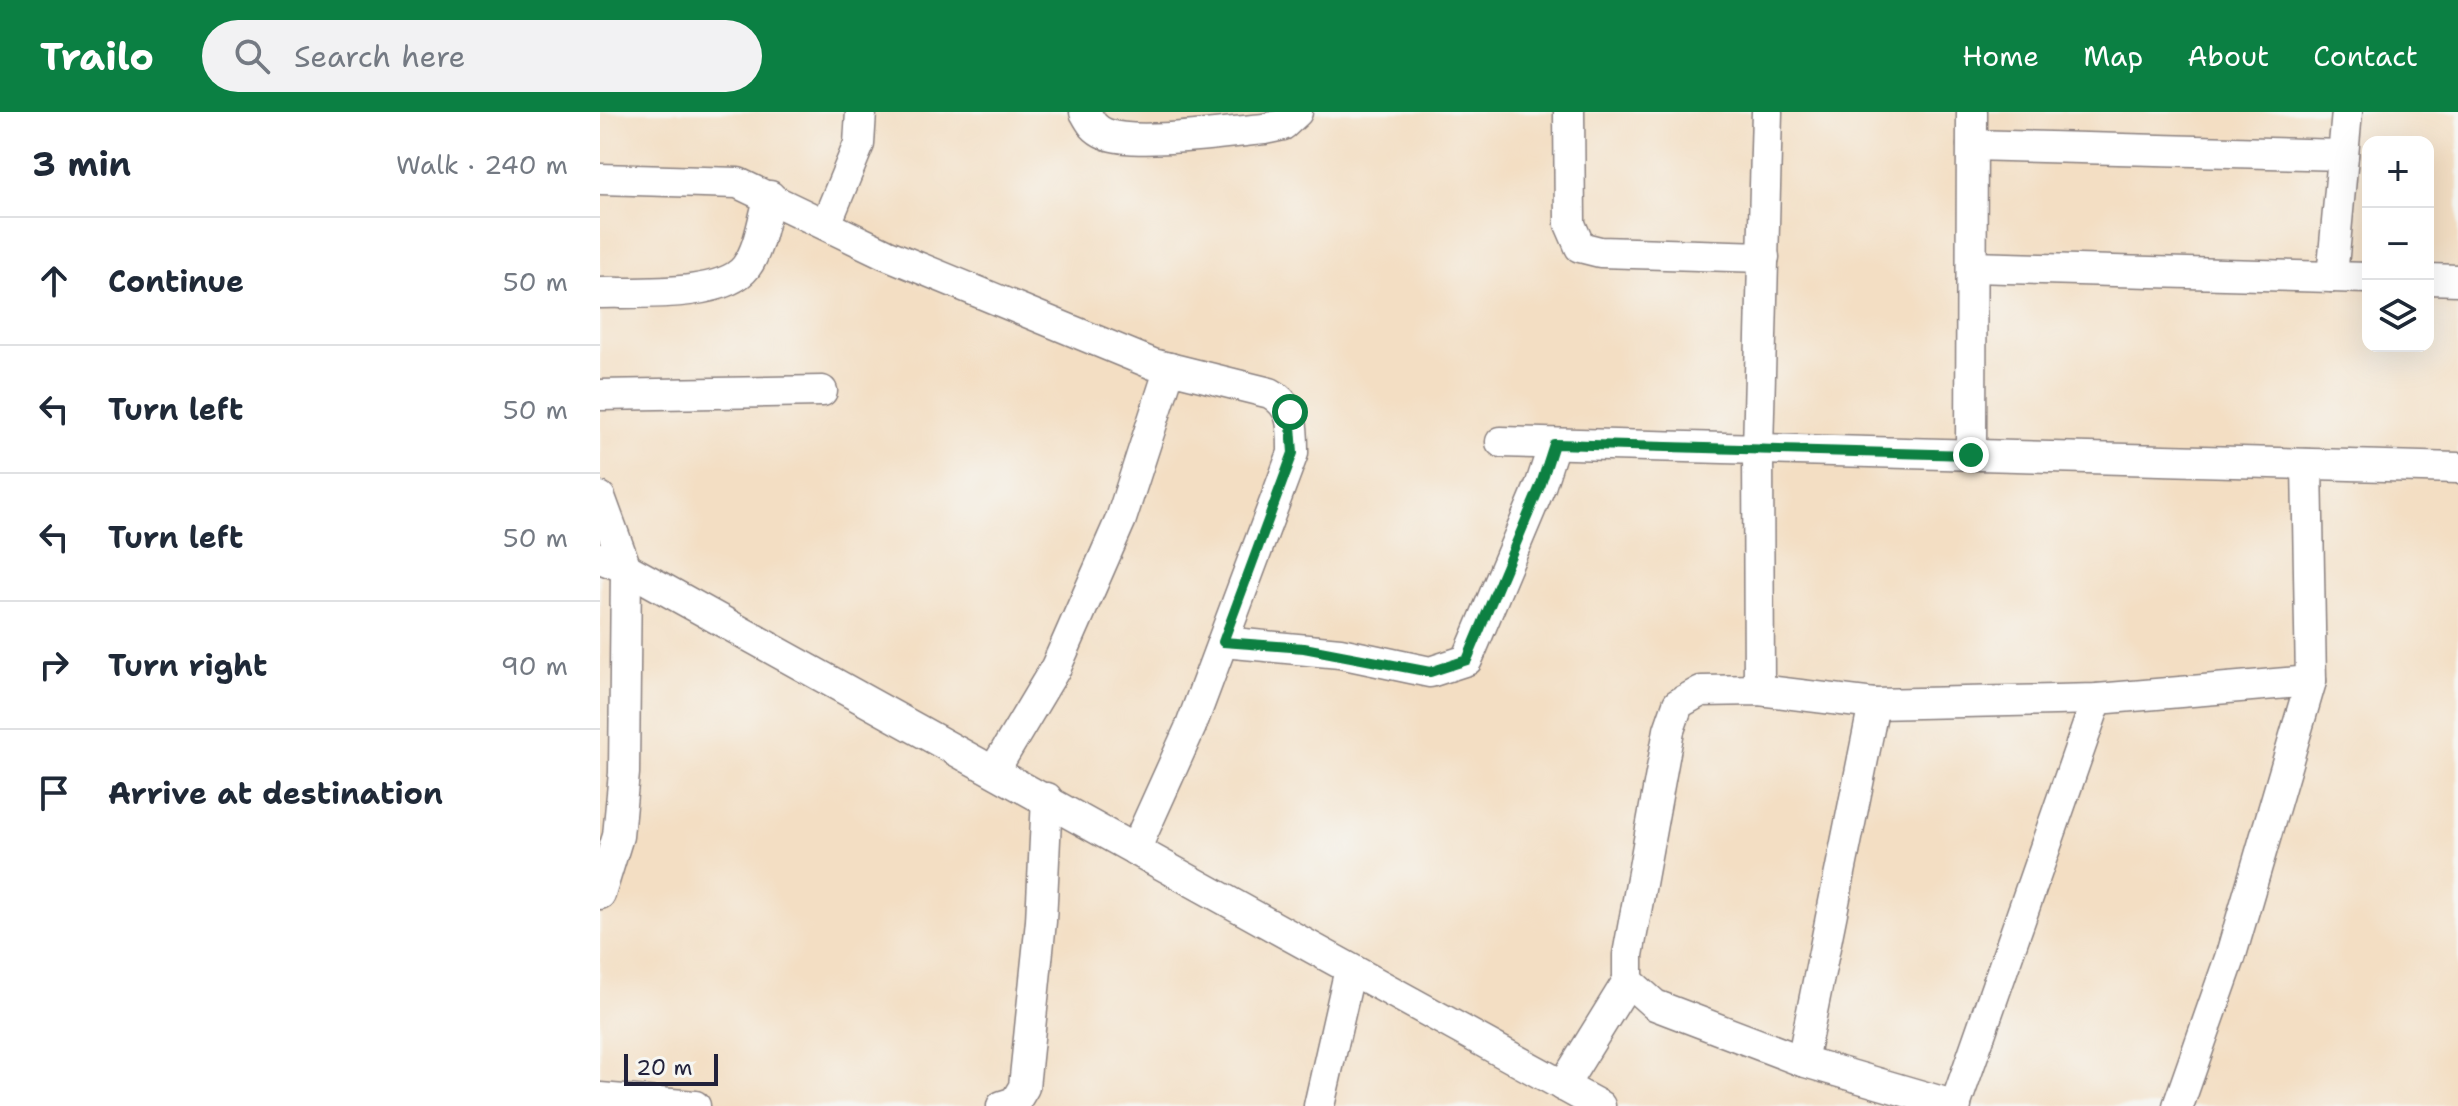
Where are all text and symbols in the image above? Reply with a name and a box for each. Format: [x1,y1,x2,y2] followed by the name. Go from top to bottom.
[202,20,762,92] search box
[40,31,154,82] text: Trailo
[230,34,274,78] icon: search
[294,36,465,77] text: Search here
[1962,37,2039,75] text: Home
[2083,37,2143,75] text: Map
[2187,37,2269,75] text: About
[2313,37,2418,75] text: Contact
[2362,136,2434,352] map controls
[2362,136,2434,208] button: +
[32,141,131,187] text: 3 min
[396,147,568,182] text: Walk · 240 m
[2362,208,2434,280] button: −
[32,259,76,303] icon: ahead
[108,261,244,302] text: Continue
[503,264,568,299] text: 50 m
[2362,280,2434,352] button: layers
[32,387,76,431] icon: left
[108,389,243,430] text: Turn left
[503,392,568,427] text: 50 m
[1272,394,1308,430] route start
[1953,437,1989,473] route end
[32,515,76,559] icon: left
[108,517,243,558] text: Turn left
[503,520,568,555] text: 50 m
[32,643,76,687] icon: right
[108,645,267,686] text: Turn right
[501,648,568,683] text: 90 m
[32,771,76,815] icon: arrive
[108,773,443,814] text: Arrive at destination
[624,1050,718,1086] scale bar
[636,1053,693,1082] text: 20 m

